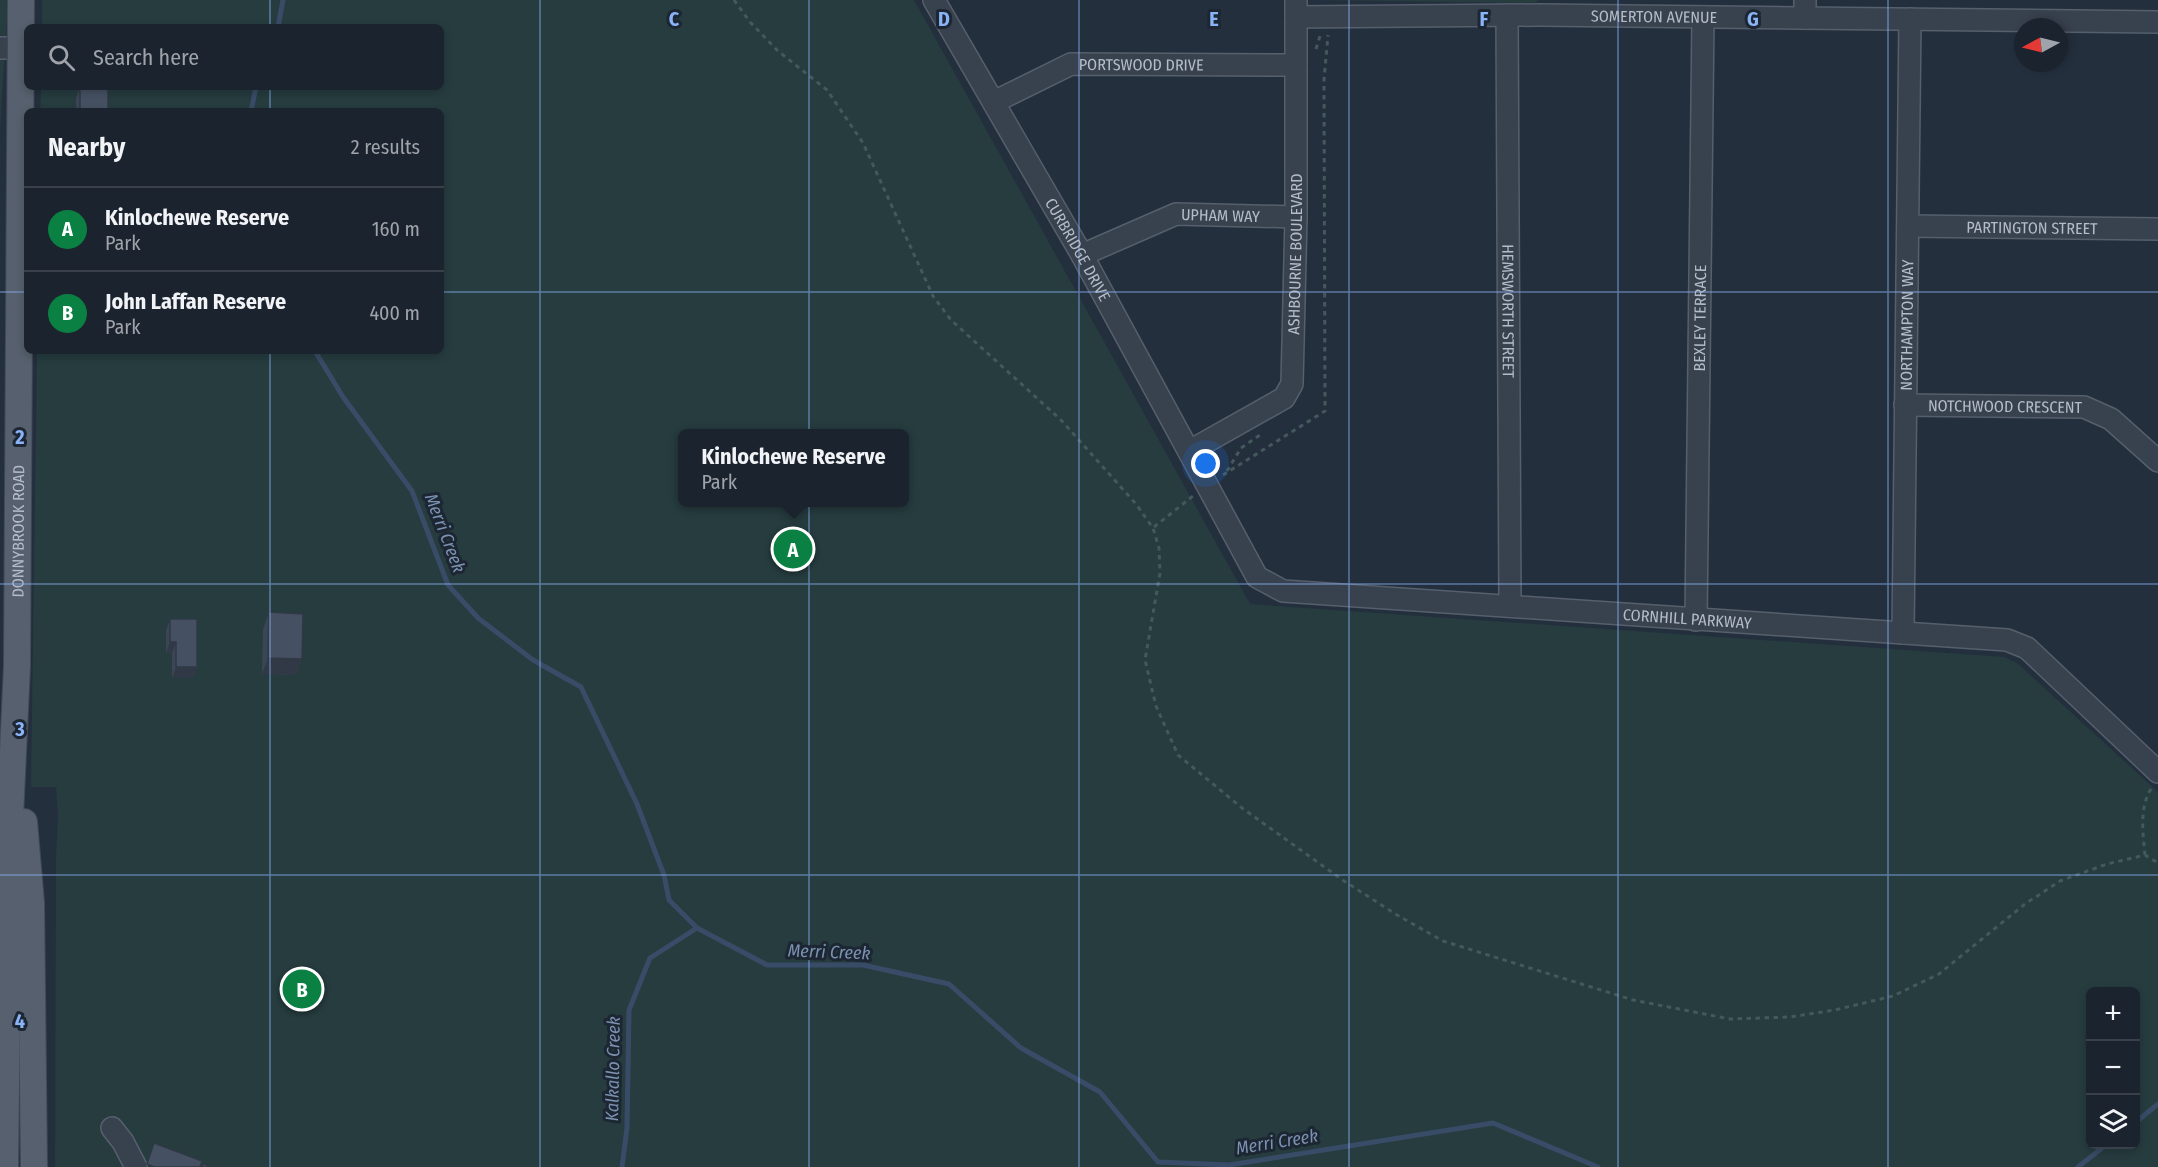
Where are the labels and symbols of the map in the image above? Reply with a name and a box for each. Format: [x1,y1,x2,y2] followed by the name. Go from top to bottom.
[1591,6,1717,27] street label: SOMERTON AVENUE
[669,7,680,31] text: C
[938,7,950,31] text: D
[1209,7,1219,31] text: E
[1480,7,1489,31] text: F
[1747,7,1759,31] text: G
[2014,18,2068,72] north arrow
[1079,55,1204,74] street label: PORTSWOOD DRIVE
[1284,173,1306,335] street label: ASHBOURNE BOULEVARD
[1041,194,1115,304] street label: CURBRIDGE DRIVE
[1181,205,1260,226] street label: UPHAM WAY
[1966,217,2098,238] street label: PARTINGTON STREET
[1499,244,1518,378] street label: HEMSWORTH STREET
[1896,259,1917,391] street label: NORTHAMPTON WAY
[1689,265,1710,371] street label: BEXLEY TERRACE
[1928,396,2083,416] street label: NOTCHWOOD CRESCENT
[14,425,25,449] text: 2
[1191,449,1220,478] your location
[8,465,28,598] street label: DONNYBROOK ROAD
[420,490,470,576] water label: Merri Creek
[774,526,812,572] pin: A
[1622,605,1752,632] street label: CORNHILL PARKWAY
[14,717,25,741] text: 3
[787,940,871,964] water label: Merri Creek
[282,966,322,1012] pin: B
[15,1009,25,1033] text: 4
[601,1016,625,1122] water label: Kalkallo Creek
[1234,1125,1320,1159] water label: Merri Creek

